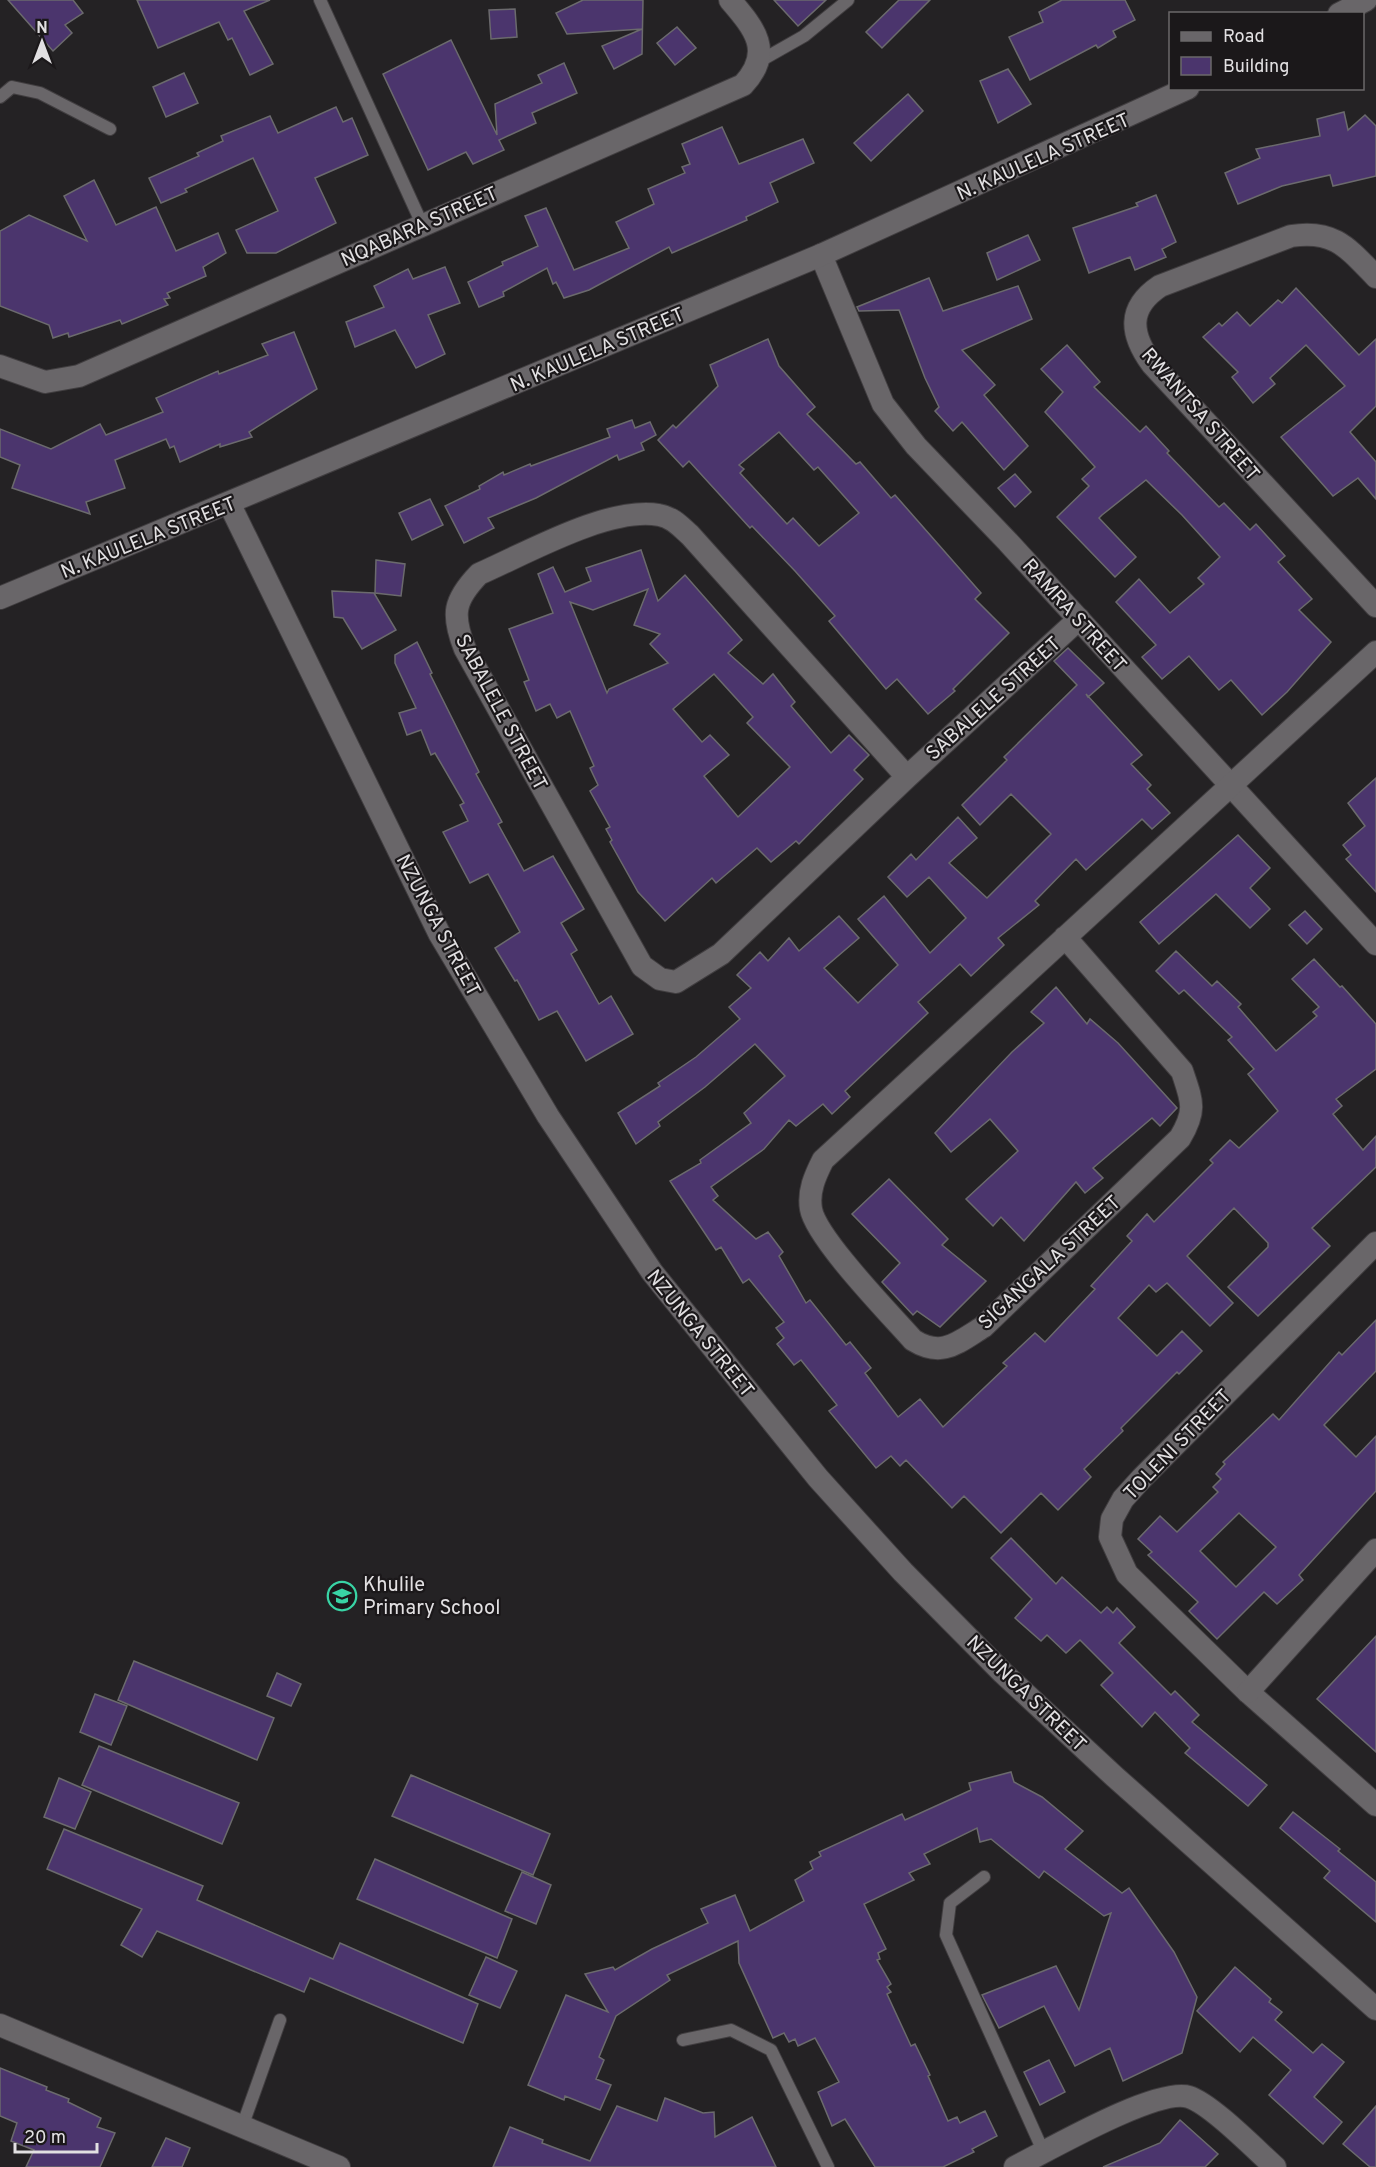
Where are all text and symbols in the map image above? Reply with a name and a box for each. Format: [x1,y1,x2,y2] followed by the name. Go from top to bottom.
[12,12,72,72] north arrow
[1169,12,1364,90] legend
[36,19,48,39] text: N
[1223,26,1265,49] text: Road
[1223,56,1289,79] text: Building
[953,108,1134,208] street label: N. KAULELA STREET
[337,182,502,274] street label: NQABARA STREET
[507,302,689,399] street label: N. KAULELA STREET
[1134,343,1265,487] street label: RWANTSA STREET
[57,492,240,586] street label: N. KAULELA STREET
[1016,554,1131,679] street label: RAMRA STREET
[448,630,552,795] street label: SABALELE STREET
[921,632,1067,767] street label: SABALELE STREET
[389,850,486,1001] street label: NZUNGA STREET
[974,1191,1127,1336] street label: SIGANGALA STREET
[640,1265,759,1404] street label: NZUNGA STREET
[1119,1384,1238,1506] street label: TOLENI STREET
[363,1573,500,1622] place label: Khulile Primary School
[326,1580,358,1612] school or university icon: Khulile Primary School
[960,1630,1091,1758] street label: NZUNGA STREET
[15,2116,98,2154] scale bar
[24,2127,66,2150] text: 20 m

